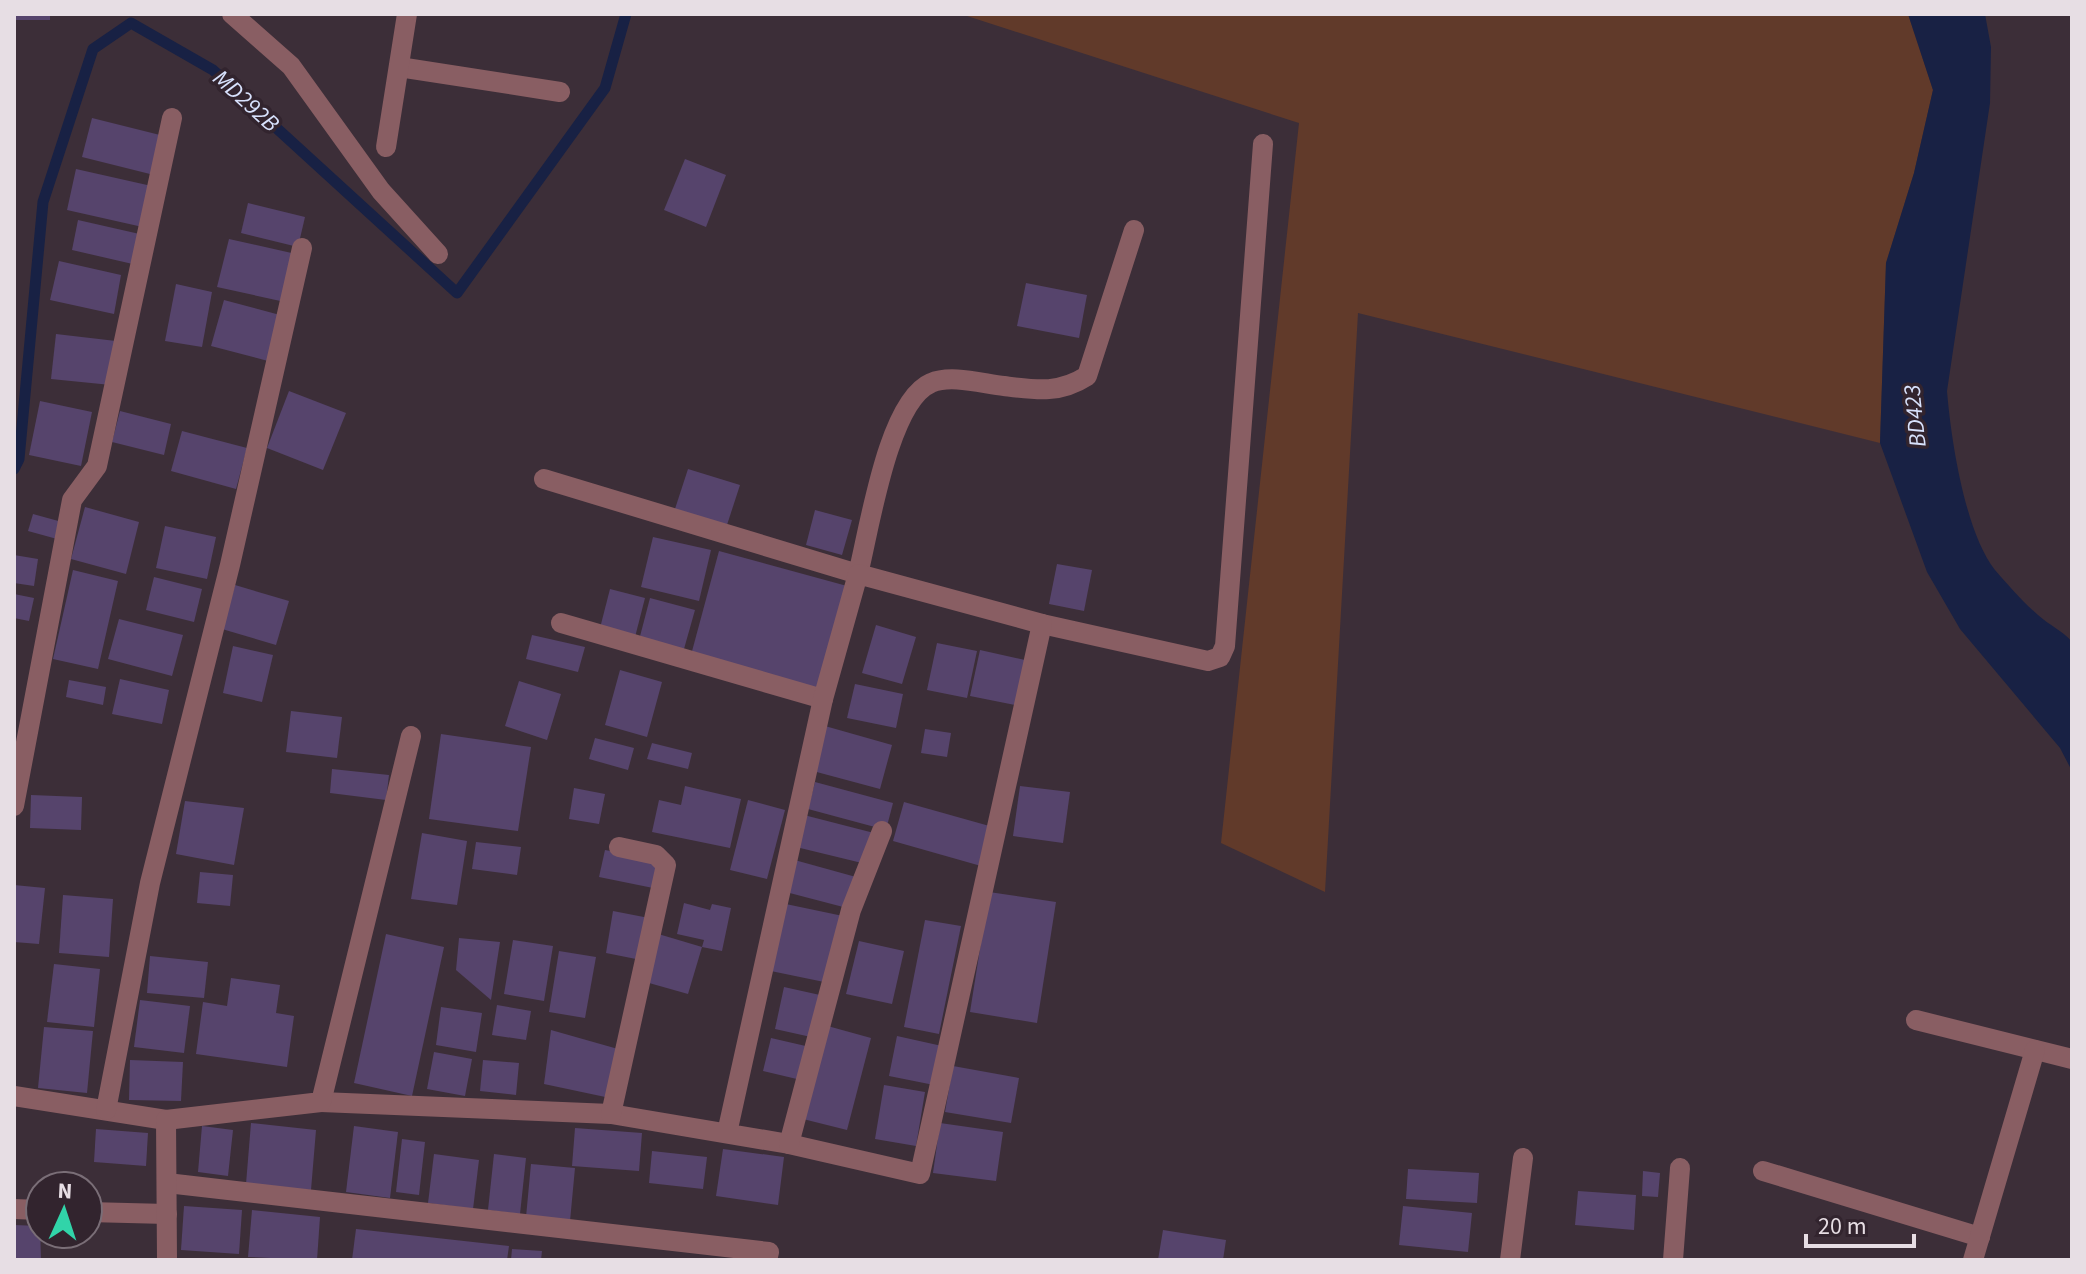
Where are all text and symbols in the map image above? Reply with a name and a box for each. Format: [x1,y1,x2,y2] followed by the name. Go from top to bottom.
[205,61,287,141] water label: MD292B
[1894,383,1936,449] water label: BD423
[24,1170,104,1250] north arrow
[57,1175,73,1207] text: N
[1806,1198,1914,1248] scale bar
[1818,1209,1867,1244] text: 20 m

